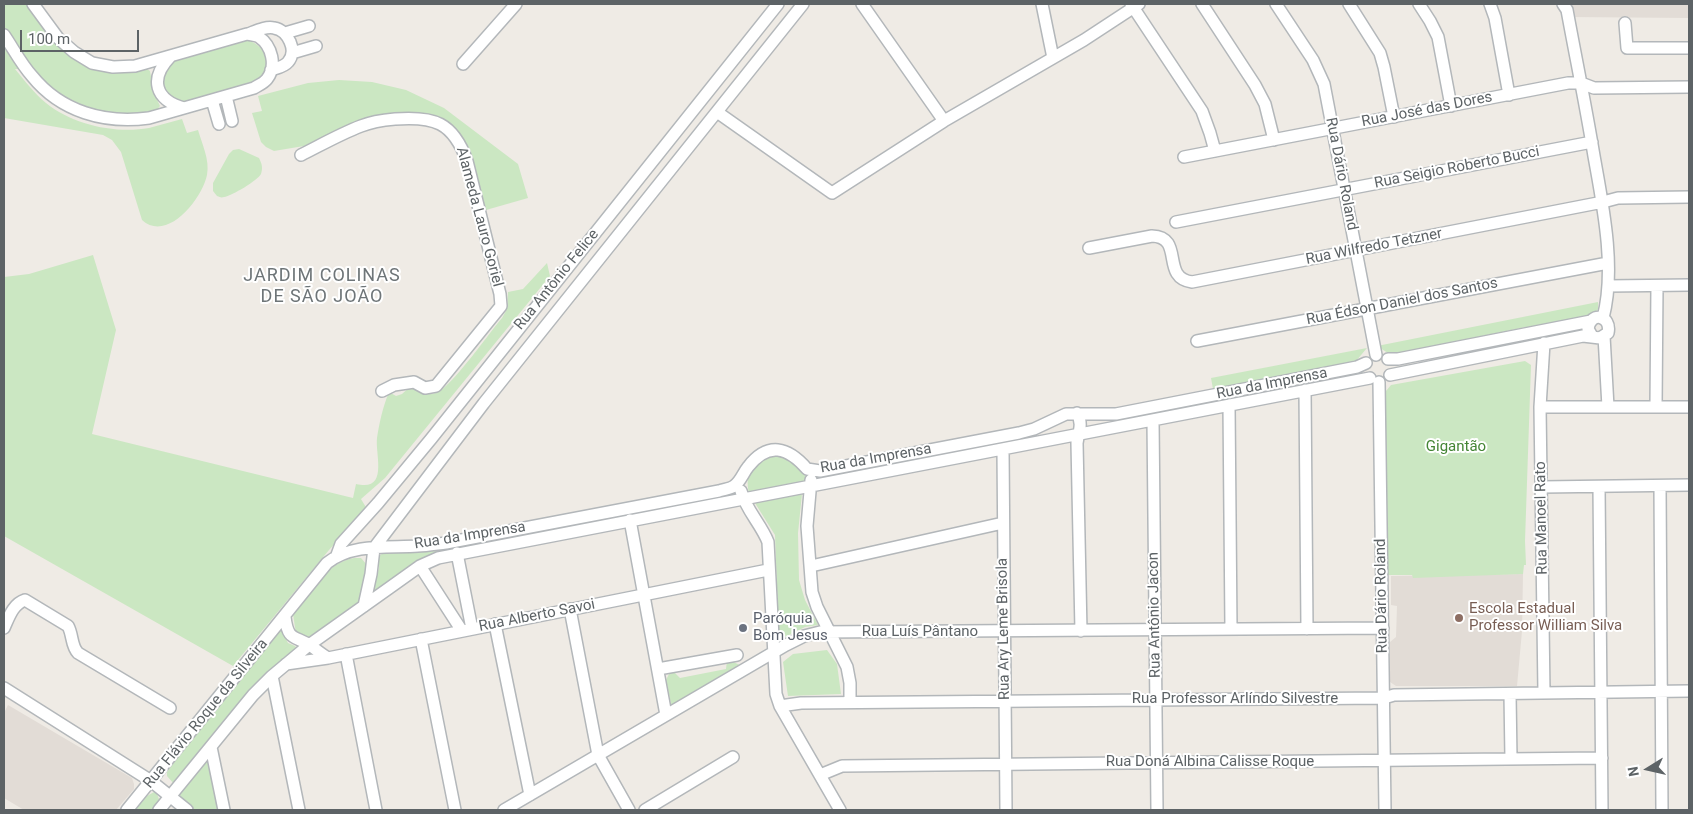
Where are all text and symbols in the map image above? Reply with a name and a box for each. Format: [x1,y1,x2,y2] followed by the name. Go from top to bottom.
[22,20,141,52] scale bar
[28,30,70,48] text: 100 m
[1360,88,1494,132] street label: Rua José das Dores
[1321,116,1361,232] street label: Rua Dário Roland
[1373,143,1541,193] street label: Rua Seigio Roberto Bucci
[452,145,506,289] street label: Alameda Lauro Goriel
[1304,225,1444,269] street label: Rua Wilfredo Tetzner
[511,226,603,334] street label: Rua Antônio Felice
[241,265,403,308] district label: JARDIM COLINAS DE SÃO JOÃO
[1305,275,1499,329] street label: Rua Édson Daniel dos Santos
[1215,364,1329,404] street label: Rua da Imprensa
[1426,438,1486,456] park label: Gigantão
[819,440,933,478] street label: Rua da Imprensa
[1532,461,1552,575] street label: Rua Manoel Rato
[413,518,527,554] street label: Rua da Imprensa
[1372,538,1392,654] street label: Rua Dário Roland
[1145,552,1165,678] street label: Rua Antônio Jacon
[994,558,1014,700] street label: Rua Ary Leme Brisola
[477,596,597,636] street label: Rua Alberto Savoi
[1469,600,1622,635] place label: Escola Estadual Professor William Silva
[753,610,828,645] place label: Paróquia Bom Jesus
[1453,612,1465,624] marker: Escola Estadual Professor William Silva
[737,622,749,634] marker: Paróquia Bom Jesus
[862,623,978,641] street label: Rua Luís Pântano
[140,636,272,792] street label: Rua Flávio Roque da Silveira
[1132,690,1338,708] street label: Rua Professor Arlíndo Silvestre
[1623,744,1673,794] north arrow
[1106,753,1314,771] street label: Rua Doná Albina Calisse Roque
[1624,765,1642,778] text: N

